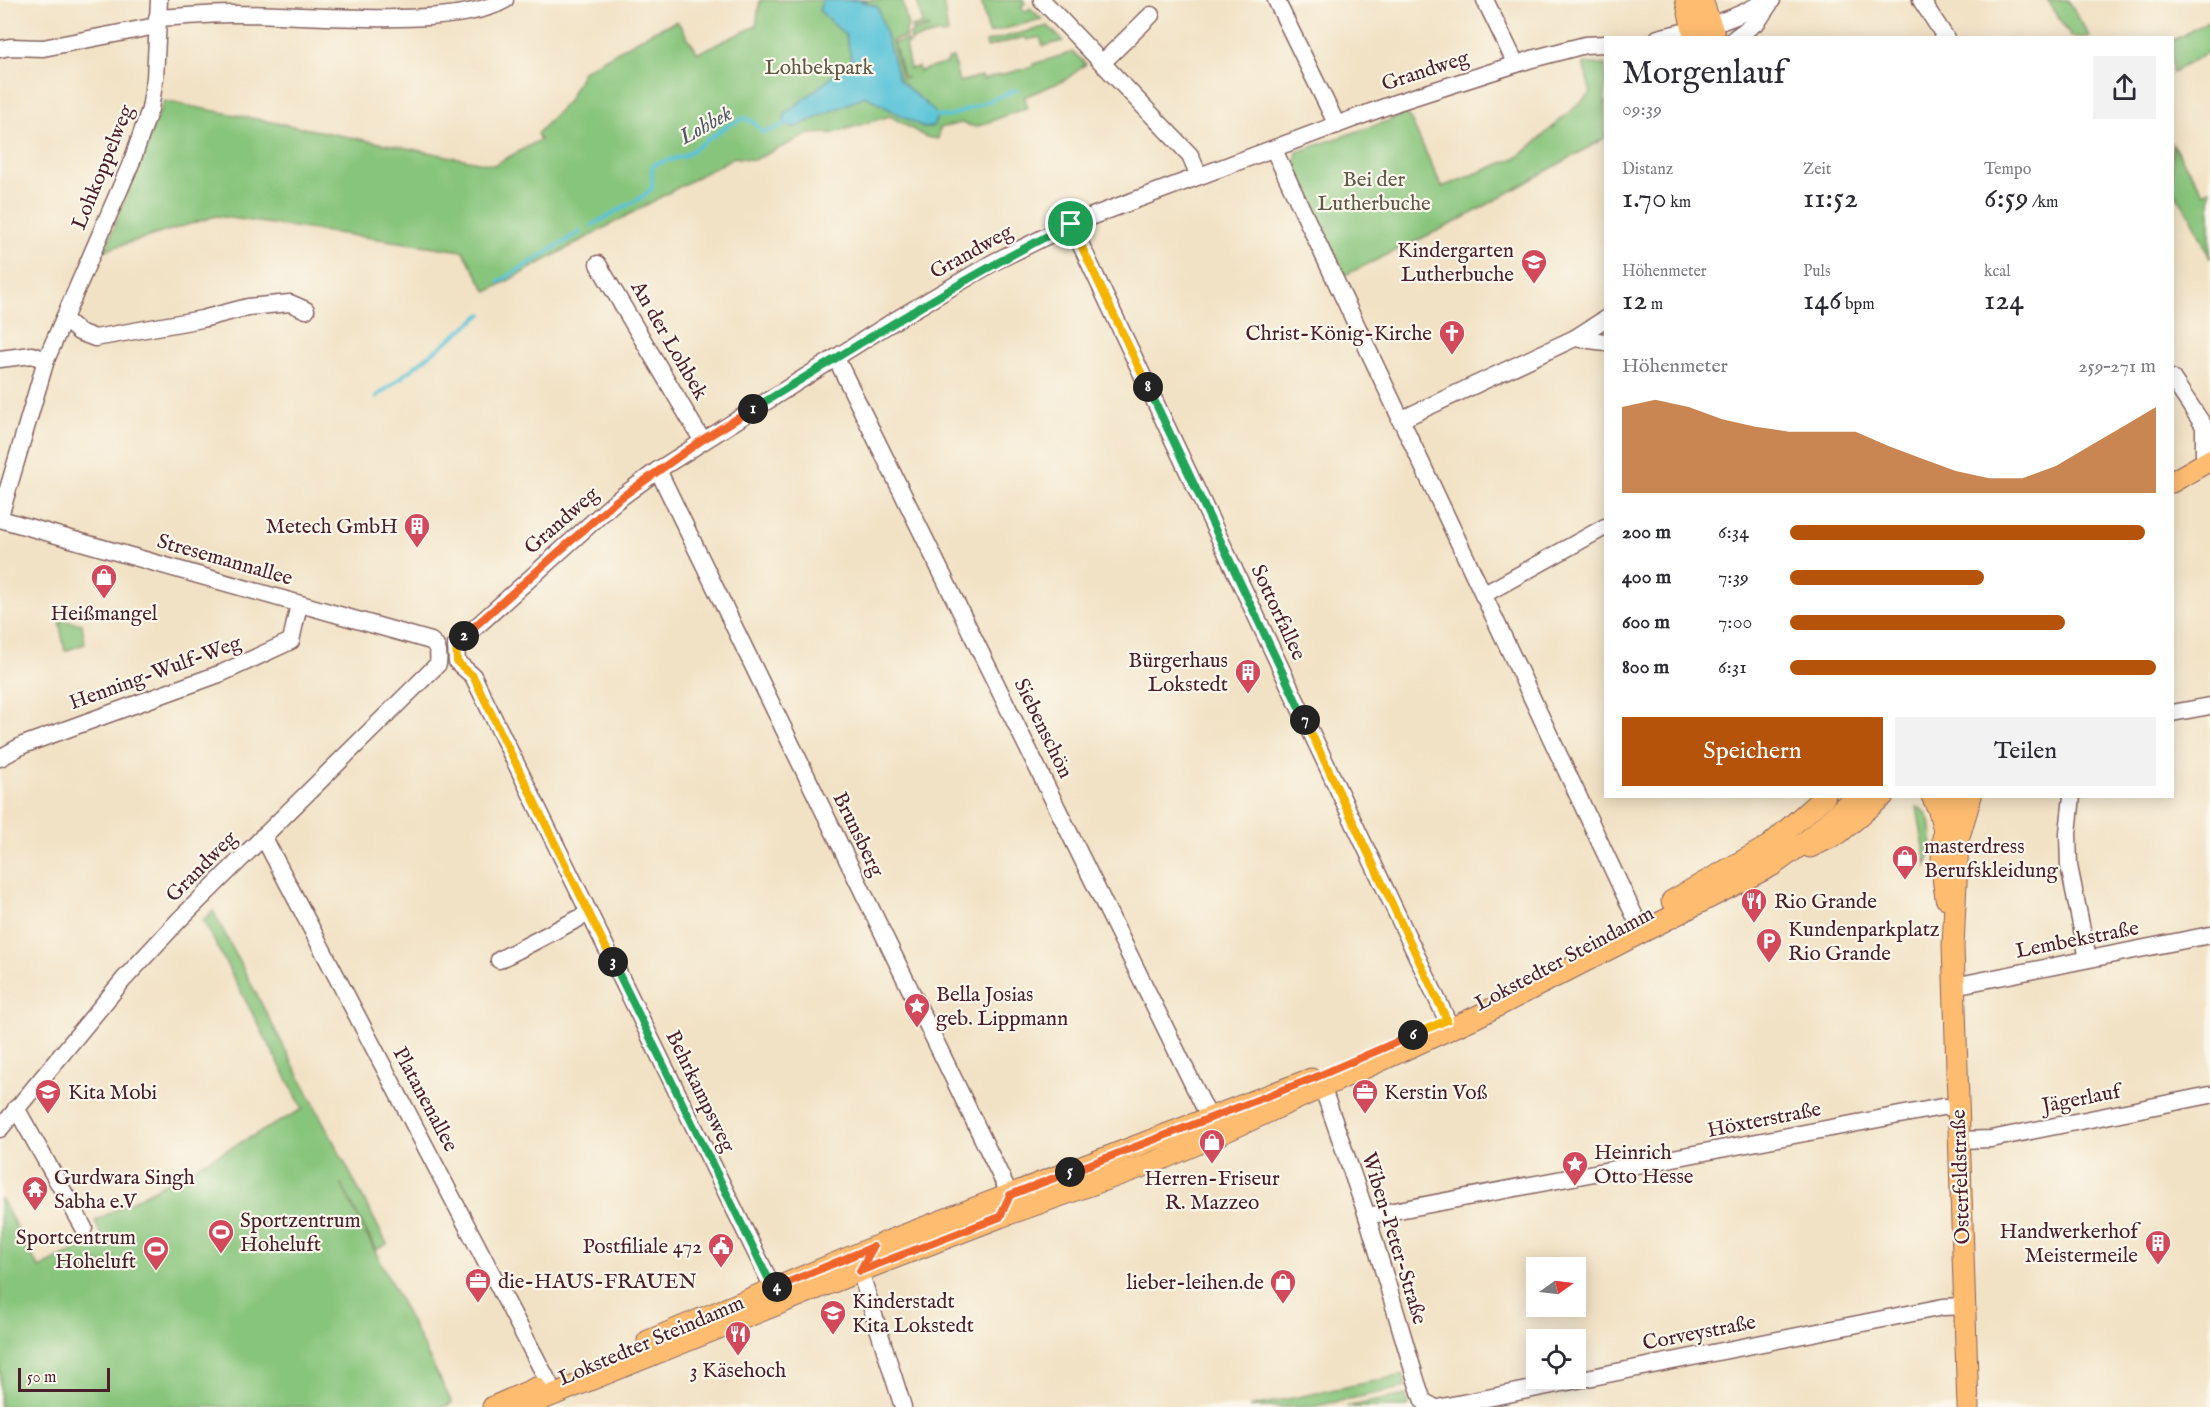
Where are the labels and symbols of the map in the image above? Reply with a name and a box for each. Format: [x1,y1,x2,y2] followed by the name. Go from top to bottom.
[1378,44,1473,98] street label: Grandweg
[765,55,874,82] park label: Lohbekpark
[674,100,738,152] water label: Lohbek
[66,101,141,234] street label: Lohkoppelweg
[1317,167,1431,218] park label: Bei der Lutherbuche
[1045,198,1096,249] pin
[926,218,1018,286] street label: Grandweg
[1397,238,1514,289] place label: Kindergarten Lutherbuche
[1519,247,1549,285] school or university icon: Kindergarten Lutherbuche
[623,276,714,406] street label: An der Lohbek
[1437,318,1467,356] church icon: Christ-König-Kirche
[1246,321,1432,348] place label: Christ-König-Kirche
[1133,372,1163,402] pin: 8
[738,394,768,424] pin: 1
[519,481,605,561] street label: Grandweg
[402,511,432,549] building icon: Metech GmbH
[265,514,398,541] place label: Metech GmbH
[154,528,296,593] street label: Stresemannallee
[1244,560,1312,665] street label: Sottorfallee
[89,562,119,600] shop icon: Heißmangel
[50,601,158,628] place label: Heißmangel
[449,621,479,651] pin: 2
[66,630,246,717] street label: Henning-Wulf-Weg
[1128,648,1228,699] place label: Bürgerhaus Lokstedt
[1233,657,1263,695] building icon: Bürgerhaus Lokstedt
[1007,674,1078,783] street label: Siebenschön
[1290,705,1320,735] pin: 7
[826,788,890,882] street label: Brunsberg
[161,825,244,909] street label: Grandweg
[1924,834,2058,885] place label: masterdress Berufskleidung
[1890,843,1920,881] shop icon: masterdress Berufskleidung
[1739,886,1769,924] restaurant icon: Rio Grande
[1774,889,1877,916] place label: Rio Grande
[1470,901,1659,1018] street label: Lokstedter Steindamm
[2013,915,2141,966] street label: Lembekstraße
[1788,917,1940,968] place label: Kundenparkplatz Rio Grande
[1754,926,1784,964] parking icon: Kundenparkplatz Rio Grande
[598,947,628,977] pin: 3
[936,982,1068,1033] place label: Bella Josias geb. Lippmann
[902,991,932,1029] place icon: Bella Josias geb. Lippmann
[1398,1020,1428,1050] pin: 6
[658,1026,741,1158] street label: Behrkampsweg
[386,1043,464,1157] street label: Platanenallee
[33,1077,63,1115] school or university icon: Kita Mobi
[1350,1077,1380,1115] office icon: Kerstin Voß
[2038,1078,2126,1121] street label: Jägerlauf
[68,1080,157,1107] place label: Kita Mobi
[1384,1080,1487,1107] place label: Kerstin Voß
[1705,1096,1824,1145] street label: Höxterstraße
[1946,1109,1977,1245] street label: Osterfeldstraße
[1197,1127,1227,1165] shop icon: Herren-Friseur R. Mazzeo
[1594,1140,1694,1191] place label: Heinrich Otto Hesse
[1355,1149,1433,1328] street label: Wiben-Peter-Straße
[1560,1149,1590,1187] place icon: Heinrich Otto Hesse
[1055,1157,1085,1187] pin: 5
[54,1165,195,1216] place label: Gurdwara Singh Sabha e.V
[1144,1166,1280,1217] place label: Herren-Friseur R. Mazzeo
[20,1174,50,1212] temple icon: Gurdwara Singh Sabha e.V
[240,1208,361,1259] place label: Sportzentrum Hoheluft
[206,1217,236,1255] sports icon: Sportzentrum Hoheluft
[1999,1219,2141,1270] place label: Handwerkerhof Meistermeile
[16,1225,136,1276] place label: Sportcentrum Hoheluft
[2143,1228,2173,1266] building icon: Handwerkerhof Meistermeile
[706,1231,736,1269] public building icon: Postfiliale 472
[141,1234,171,1272] sports icon: Sportcentrum Hoheluft
[582,1234,702,1261] place label: Postfiliale 472
[1526,1257,1586,1317] north arrow
[463,1266,493,1304] office icon: die-HAUS-FRAUEN
[1268,1267,1298,1305] shop icon: lieber-leihen.de
[498,1269,697,1296] place label: die-HAUS-FRAUEN
[1127,1270,1264,1297] place label: lieber-leihen.de
[762,1272,792,1302] pin: 4
[852,1289,974,1340] place label: Kinderstadt Kita Lokstedt
[555,1290,749,1393] street label: Lokstedter Steindamm
[818,1298,848,1336] school or university icon: Kinderstadt Kita Lokstedt
[1640,1309,1759,1358] street label: Corveystraße
[723,1319,753,1357] restaurant icon: 3 Käsehoch
[690,1358,786,1385] place label: 3 Käsehoch
[18,1365,110,1392] scale bar

